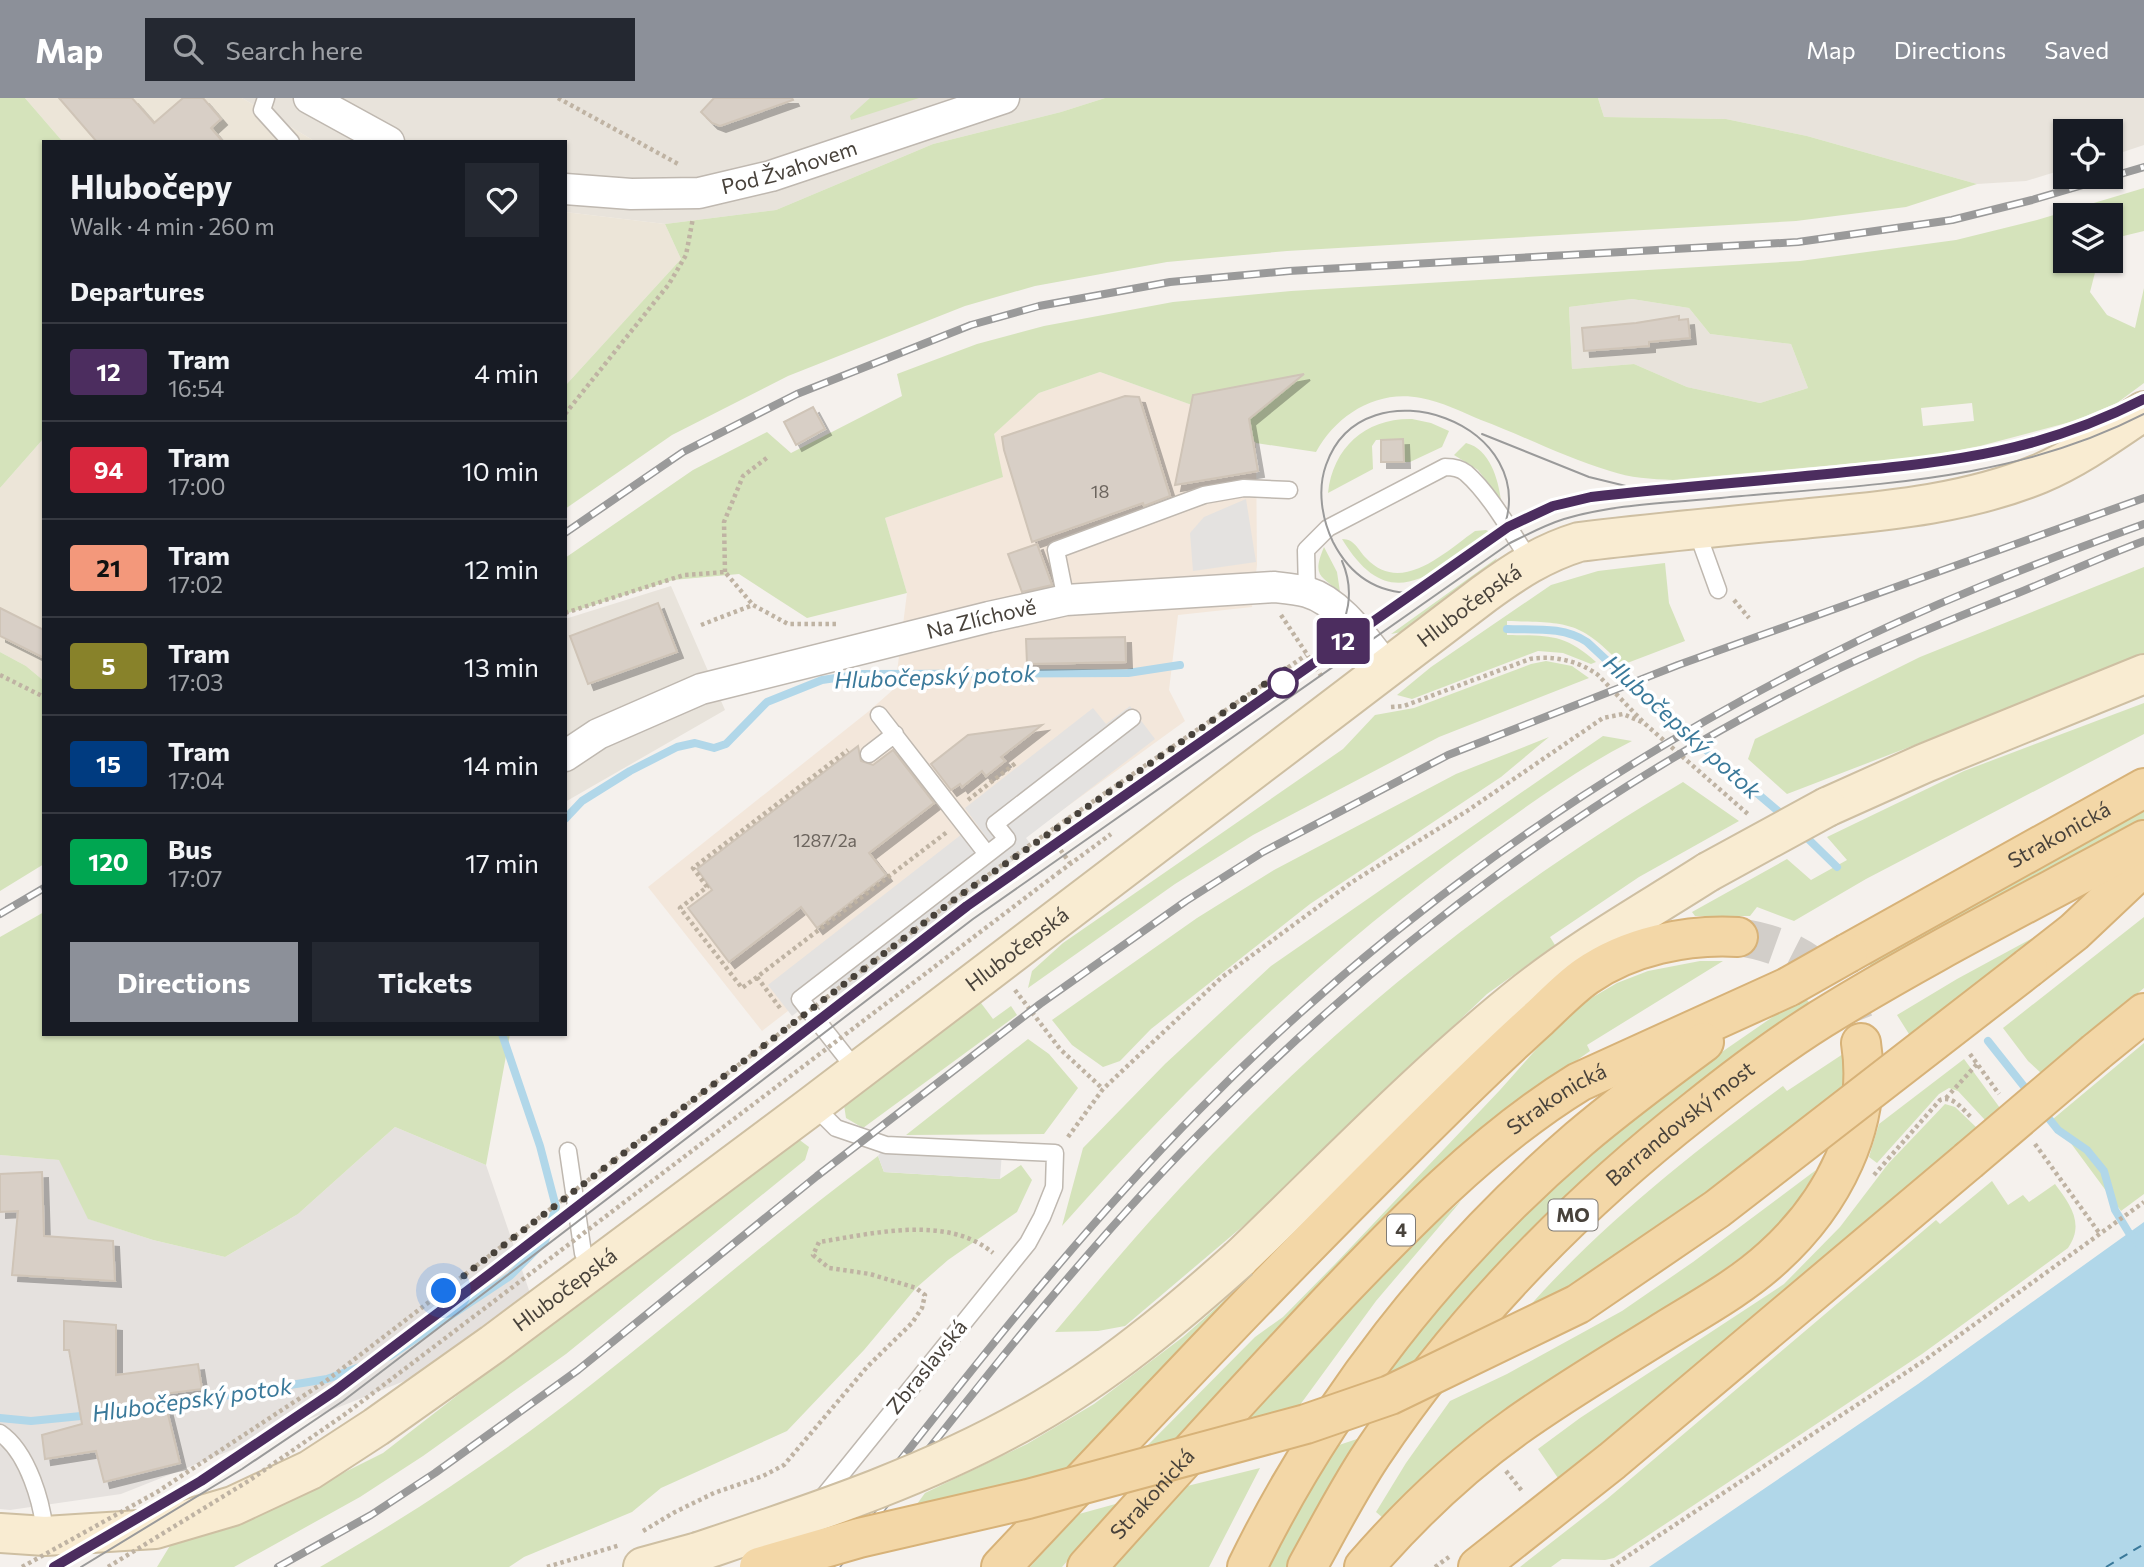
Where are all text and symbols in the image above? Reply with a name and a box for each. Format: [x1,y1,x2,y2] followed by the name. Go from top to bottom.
[145,18,635,81] search box
[35,29,103,70] text: Map
[169,30,207,68] icon: search
[225,34,363,65] text: Search here
[1806,35,1856,64] text: Map
[1894,35,2006,64] text: Directions
[2044,35,2109,64] text: Saved
[2053,119,2123,273] map controls
[2053,119,2123,189] button: locate
[719,134,860,198] street label: Pod Žvahovem
[465,163,539,237] button: heart
[70,165,232,206] text: Hlubočepy
[2053,203,2123,273] button: layers
[70,212,275,240] text: Walk · 4 min · 260 m
[70,275,205,306] text: Departures
[168,343,230,374] text: Tram
[96,357,121,386] text: 12
[474,357,539,388] text: 4 min
[168,374,224,402] text: 16:54
[168,441,230,472] text: Tram
[94,455,123,484] text: 94
[462,455,539,486] text: 10 min
[168,472,225,500] text: 17:00
[1091,480,1109,502] house number: 18
[168,539,230,570] text: Tram
[96,553,121,582] text: 21
[464,553,539,584] text: 12 min
[1412,558,1525,651] street label: Hlubočepská
[168,570,223,598] text: 17:02
[924,593,1038,643] street label: Na Zlíchově
[1312,618,1374,664] line badge: 12
[1331,626,1355,655] text: 12
[168,637,230,668] text: Tram
[1598,648,1767,805] water label: Hlubočepský potok
[102,651,116,680] text: 5
[464,651,539,682] text: 13 min
[834,658,1037,694] water label: Hlubočepský potok
[168,668,223,696] text: 17:03
[1268,668,1298,698] unlabelled marker
[168,735,230,766] text: Tram
[96,749,121,778] text: 15
[463,749,539,780] text: 14 min
[168,766,224,794] text: 17:04
[2003,795,2114,872] street label: Strakonická
[793,829,857,851] house number: 1287/2a
[168,833,212,864] text: Bus
[88,847,129,876] text: 120
[465,847,539,878] text: 17 min
[168,864,222,892] text: 17:07
[960,901,1073,996] street label: Hlubočepská
[70,942,298,1022] button: Directions
[312,942,539,1022] button: Tickets
[1600,1055,1759,1191] street label: Barrandovský most
[1501,1057,1610,1139] street label: Strakonická
[1548,1200,1598,1231] road number: MO
[1387,1214,1415,1246] road number: 4
[507,1242,621,1336] street label: Hlubočepská
[426,1273,461,1308] your location
[880,1314,971,1418] street label: Zbraslavská
[90,1371,294,1427] water label: Hlubočepský potok
[1104,1443,1199,1544] street label: Strakonická

